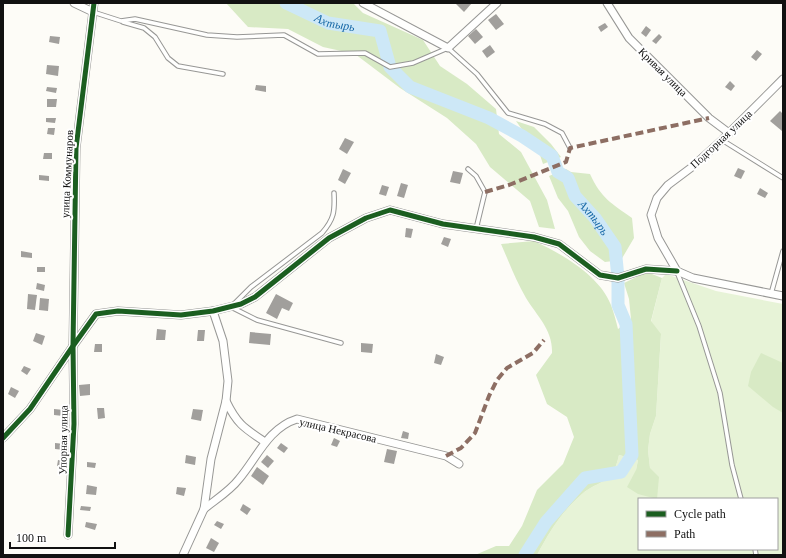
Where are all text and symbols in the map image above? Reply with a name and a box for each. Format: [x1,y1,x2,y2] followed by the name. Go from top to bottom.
[311,10,356,34] water label: Ахтырь
[636,45,690,99] street label: Кривая улица
[688,107,754,171] street label: Подгорная улица
[59,130,75,218] street label: улица Коммунаров
[575,197,612,238] water label: Ахтырь
[56,405,70,475] street label: Упорная улица
[298,415,378,445] street label: улица Некрасова
[638,498,778,550] legend
[674,507,726,521] text: Cycle path
[10,524,115,550] scale bar
[674,527,695,541] text: Path
[16,531,47,545] text: 100 m

